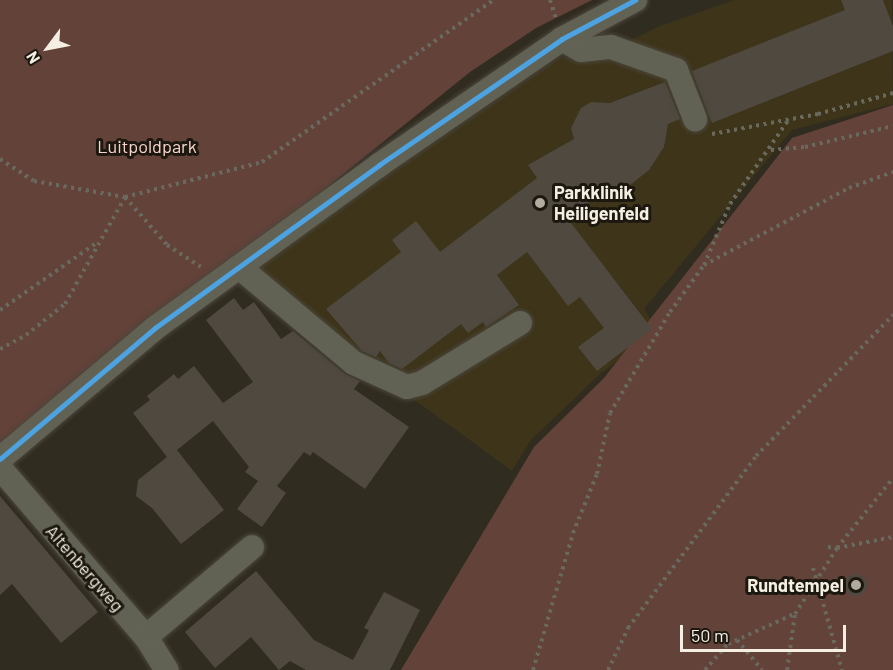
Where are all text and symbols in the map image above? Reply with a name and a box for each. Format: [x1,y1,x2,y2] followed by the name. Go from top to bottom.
[18,18,78,78] north arrow
[21,48,43,67] text: N
[97,135,197,157] park label: Luitpoldpark
[554,182,649,224] place label: Parkklinik Heiligenfeld
[531,194,549,212] marker: Parkklinik Heiligenfeld
[41,520,129,616] street label: Altenbergweg
[747,574,844,596] place label: Rundtempel
[849,578,863,592] marker: Rundtempel
[683,613,850,651] scale bar
[691,624,729,646] text: 50 m

